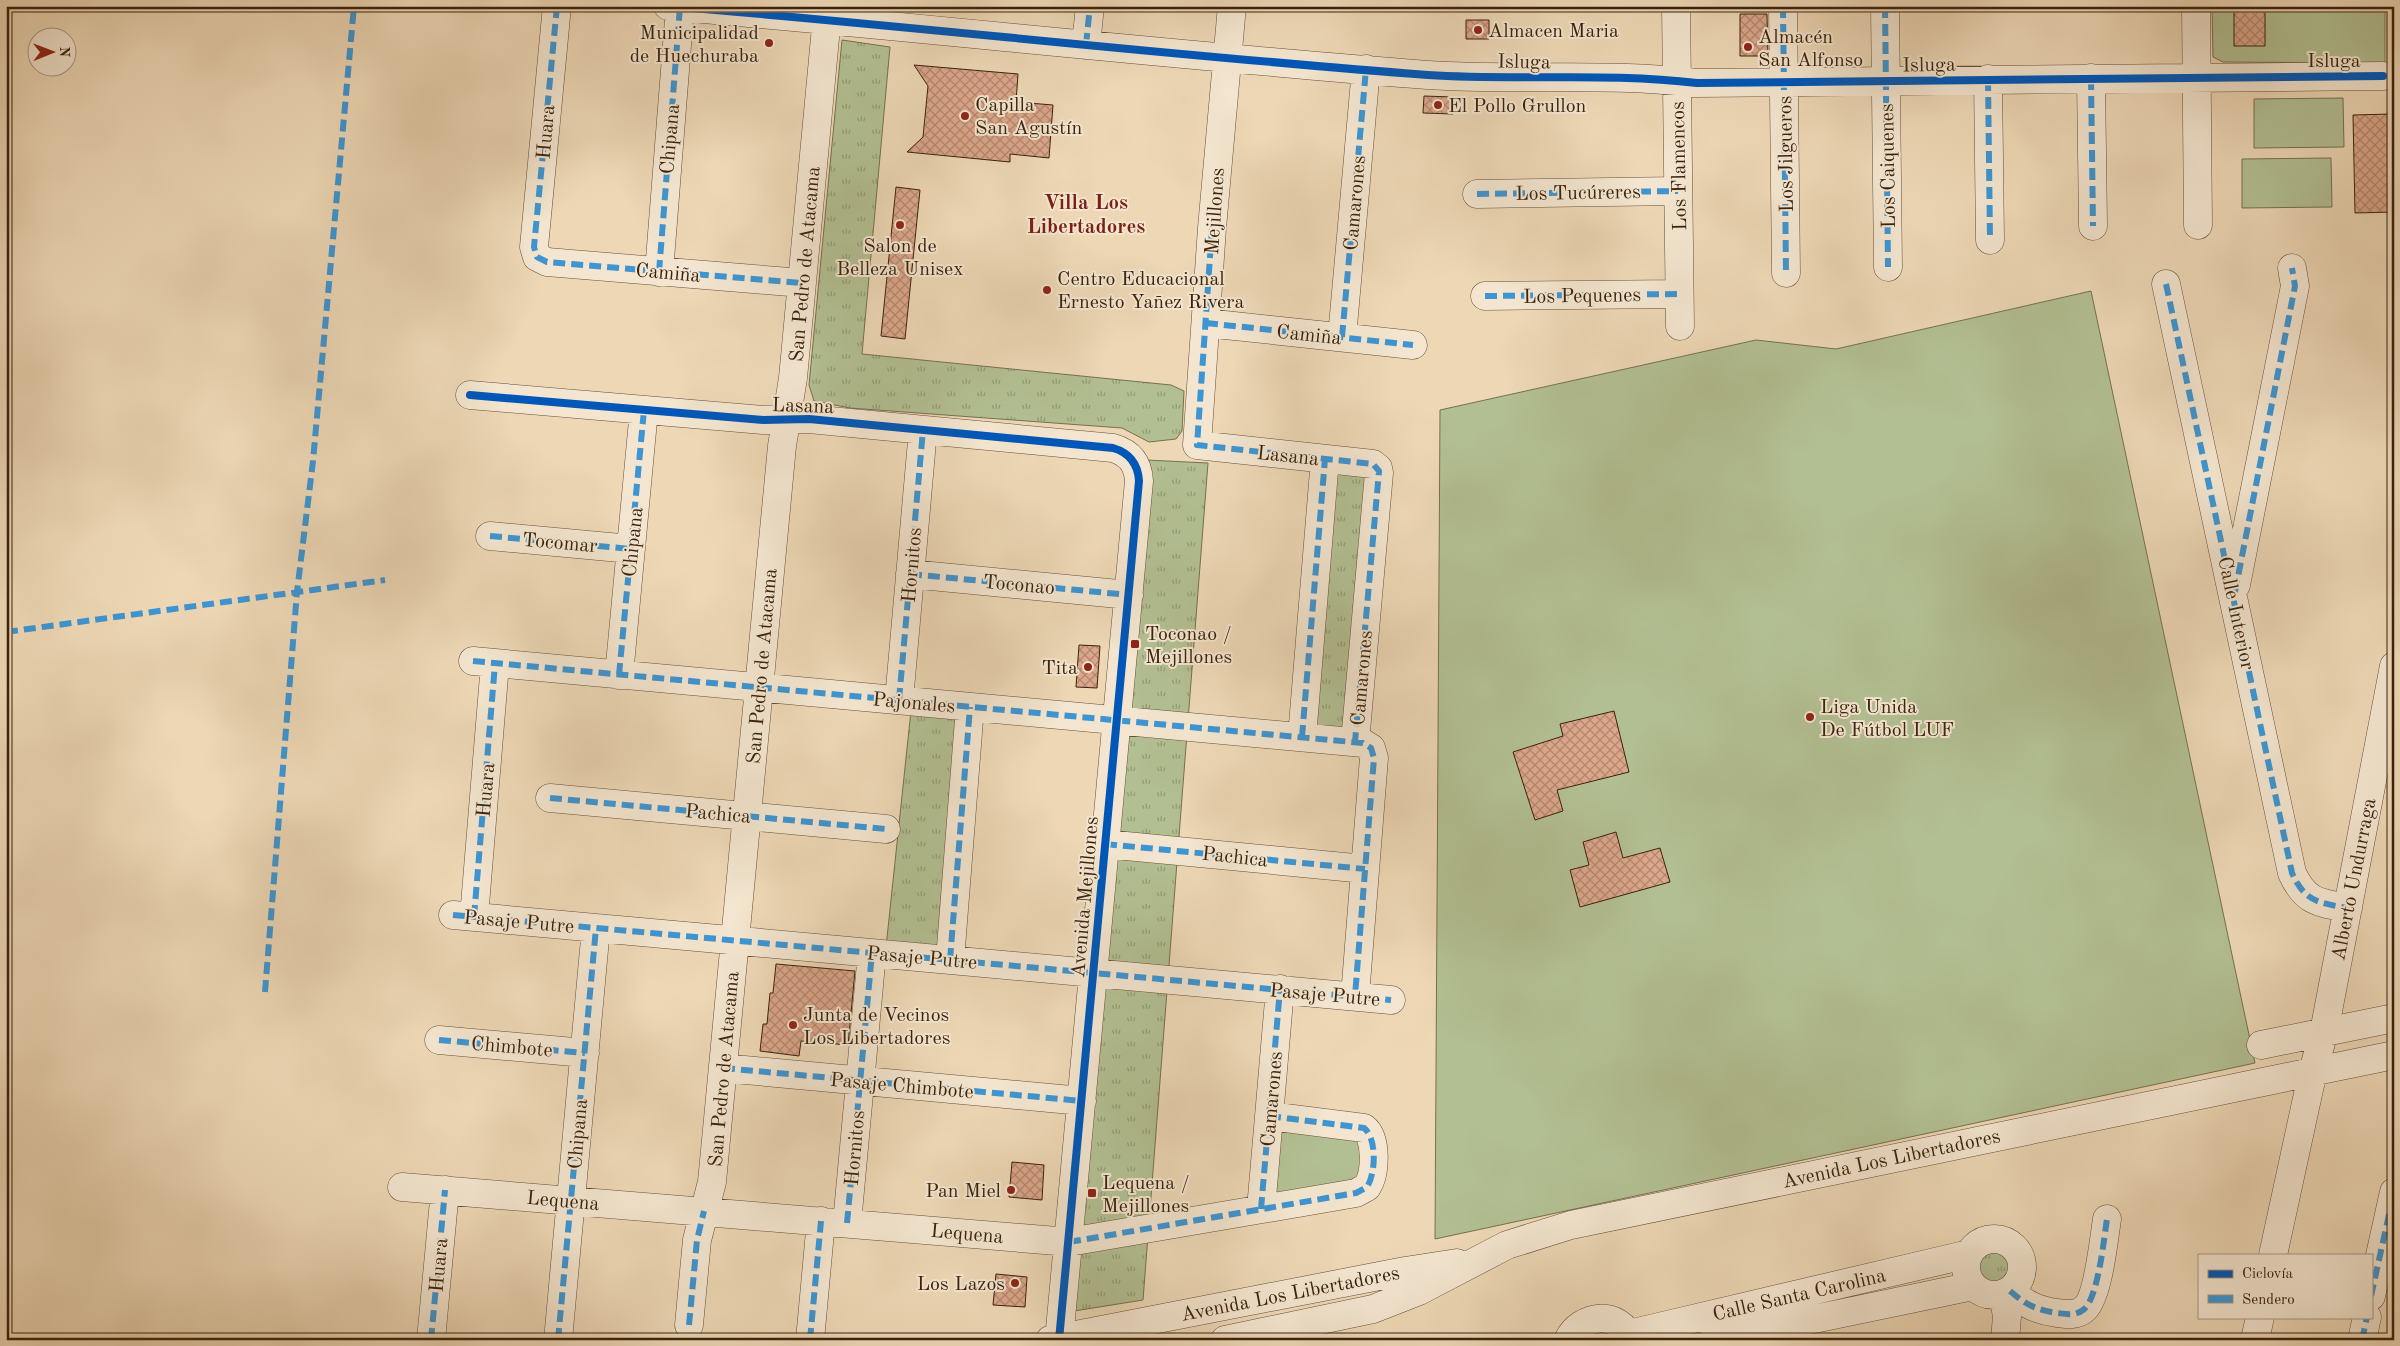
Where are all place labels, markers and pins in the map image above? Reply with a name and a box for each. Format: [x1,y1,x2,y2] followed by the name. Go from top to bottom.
[1488,22,1619,42] place label: Almacen Maria
[630,24,759,67] place label: Municipalidad de Huechuraba
[1472,24,1484,36] marker: Almacen Maria
[1758,28,1863,71] place label: Almacén San Alfonso
[763,37,775,49] marker: Municipalidad de Huechuraba
[1742,41,1754,53] marker: Almacén San Alfonso
[975,96,1083,139] place label: Capilla San Agustín
[1448,97,1587,117] place label: El Pollo Grullon
[1432,99,1444,111] marker: El Pollo Grullon
[959,110,971,122] marker: Capilla San Agustín
[894,219,906,231] marker: Salon de Belleza Unisex
[836,237,964,280] place label: Salon de Belleza Unisex
[1057,270,1245,313] place label: Centro Educacional Ernesto Yañez Rivera
[1041,284,1053,296] marker: Centro Educacional Ernesto Yañez Rivera
[1145,625,1232,668] place label: Toconao / Mejillones
[1129,638,1141,650] marker: Toconao / Mejillones
[1041,659,1078,679] place label: Tita
[1082,661,1094,673] marker: Tita
[1820,698,1954,741] place label: Liga Unida De Fútbol LUF
[1804,711,1816,723] marker: Liga Unida De Fútbol LUF
[803,1006,950,1049] place label: Junta de Vecinos Los Libertadores
[787,1019,799,1031] marker: Junta de Vecinos Los Libertadores
[1102,1174,1190,1217] place label: Lequena / Mejillones
[925,1182,1001,1202] place label: Pan Miel
[1005,1184,1017,1196] marker: Pan Miel
[1086,1187,1098,1199] marker: Lequena / Mejillones
[917,1275,1005,1295] place label: Los Lazos
[1009,1277,1021,1289] marker: Los Lazos

